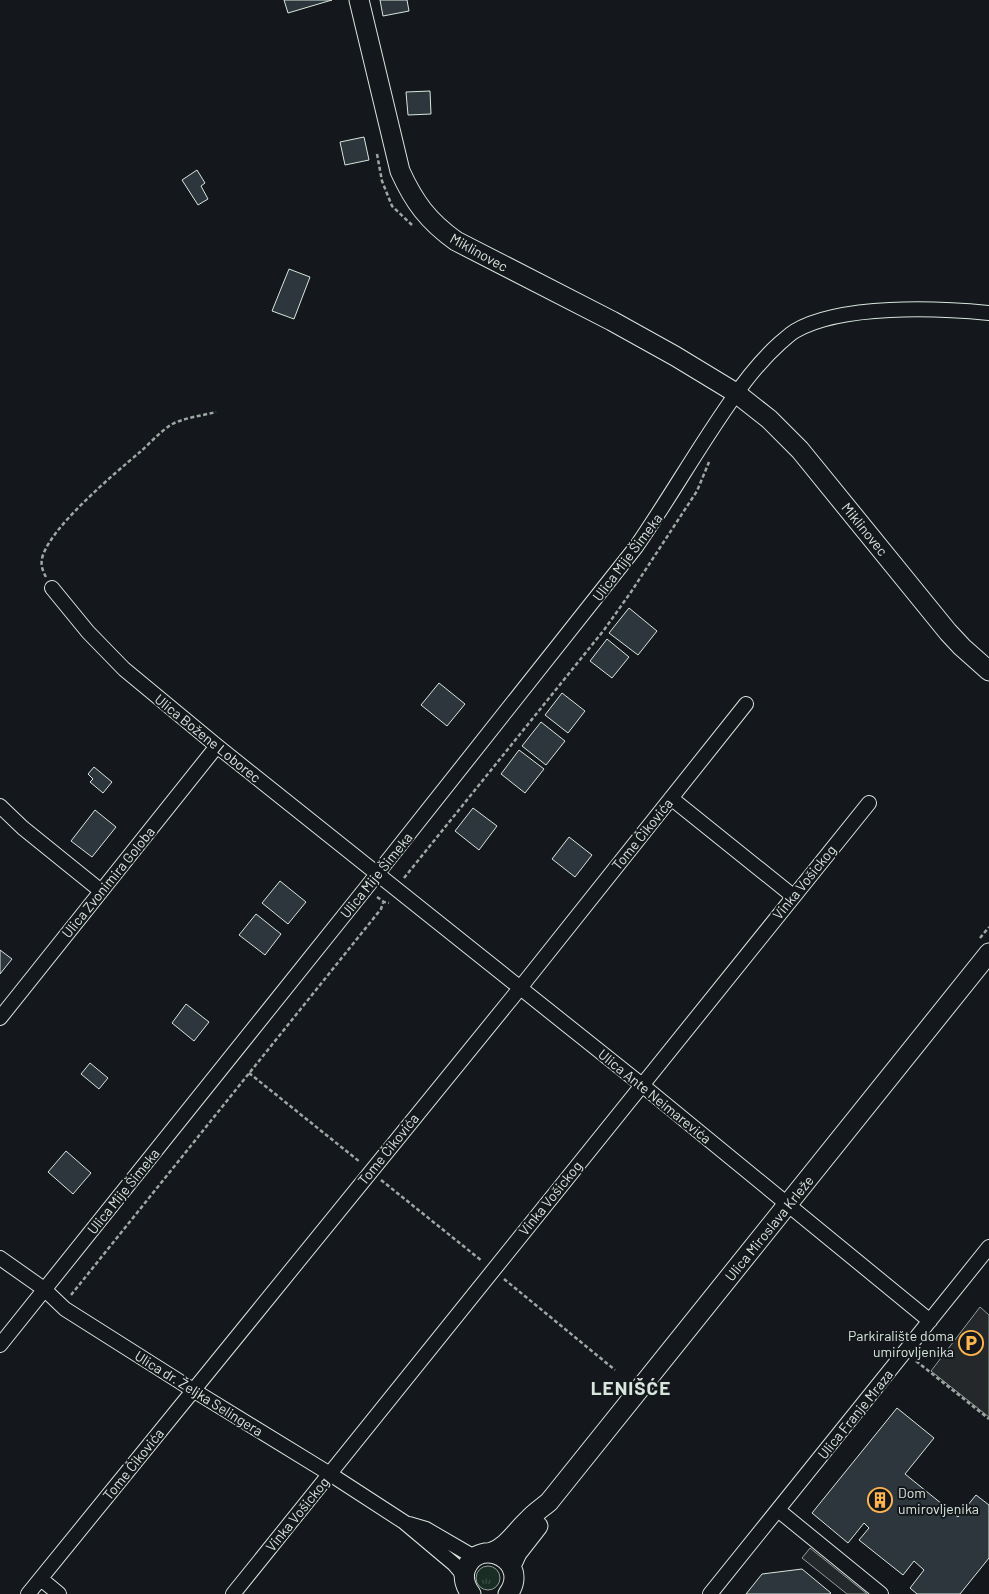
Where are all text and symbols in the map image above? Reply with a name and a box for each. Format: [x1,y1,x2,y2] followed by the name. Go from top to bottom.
[447,229,511,275] street label: Miklinovec
[838,499,892,559] street label: Miklinovec
[589,510,665,604] street label: Ulica Mije Šimeka
[152,690,264,786] street label: Ulica Božene Loborec
[608,795,676,873] street label: Tome Čikovića
[58,823,158,941] street label: Ulica Zvonimira Goloba
[336,829,416,921] street label: Ulica Mije Šimeka
[769,841,839,923] street label: Vinka Vošickog
[595,1045,715,1147] street label: Ulica Ante Neimarevića
[354,1110,422,1188] street label: Tome Čikovića
[83,1145,163,1237] street label: Ulica Mije Šimeka
[515,1157,585,1239] street label: Vinka Vošickog
[721,1172,817,1284] street label: Ulica Miroslava Krleže
[848,1327,954,1360] place label: Parkiralište doma umirovljenika
[958,1330,984,1356] parking icon: Parkiralište doma umirovljenika
[132,1347,266,1439] street label: Ulica dr. Željka Selingera
[814,1366,896,1462] street label: Ulica Franje Mraza
[591,1376,671,1399] district label: LENIŠĆE
[99,1425,167,1503] street label: Tome Čikovića
[262,1473,332,1555] street label: Vinka Vošickog
[898,1484,979,1517] place label: Dom umirovljenika
[867,1487,893,1513] building icon: Dom umirovljenika

